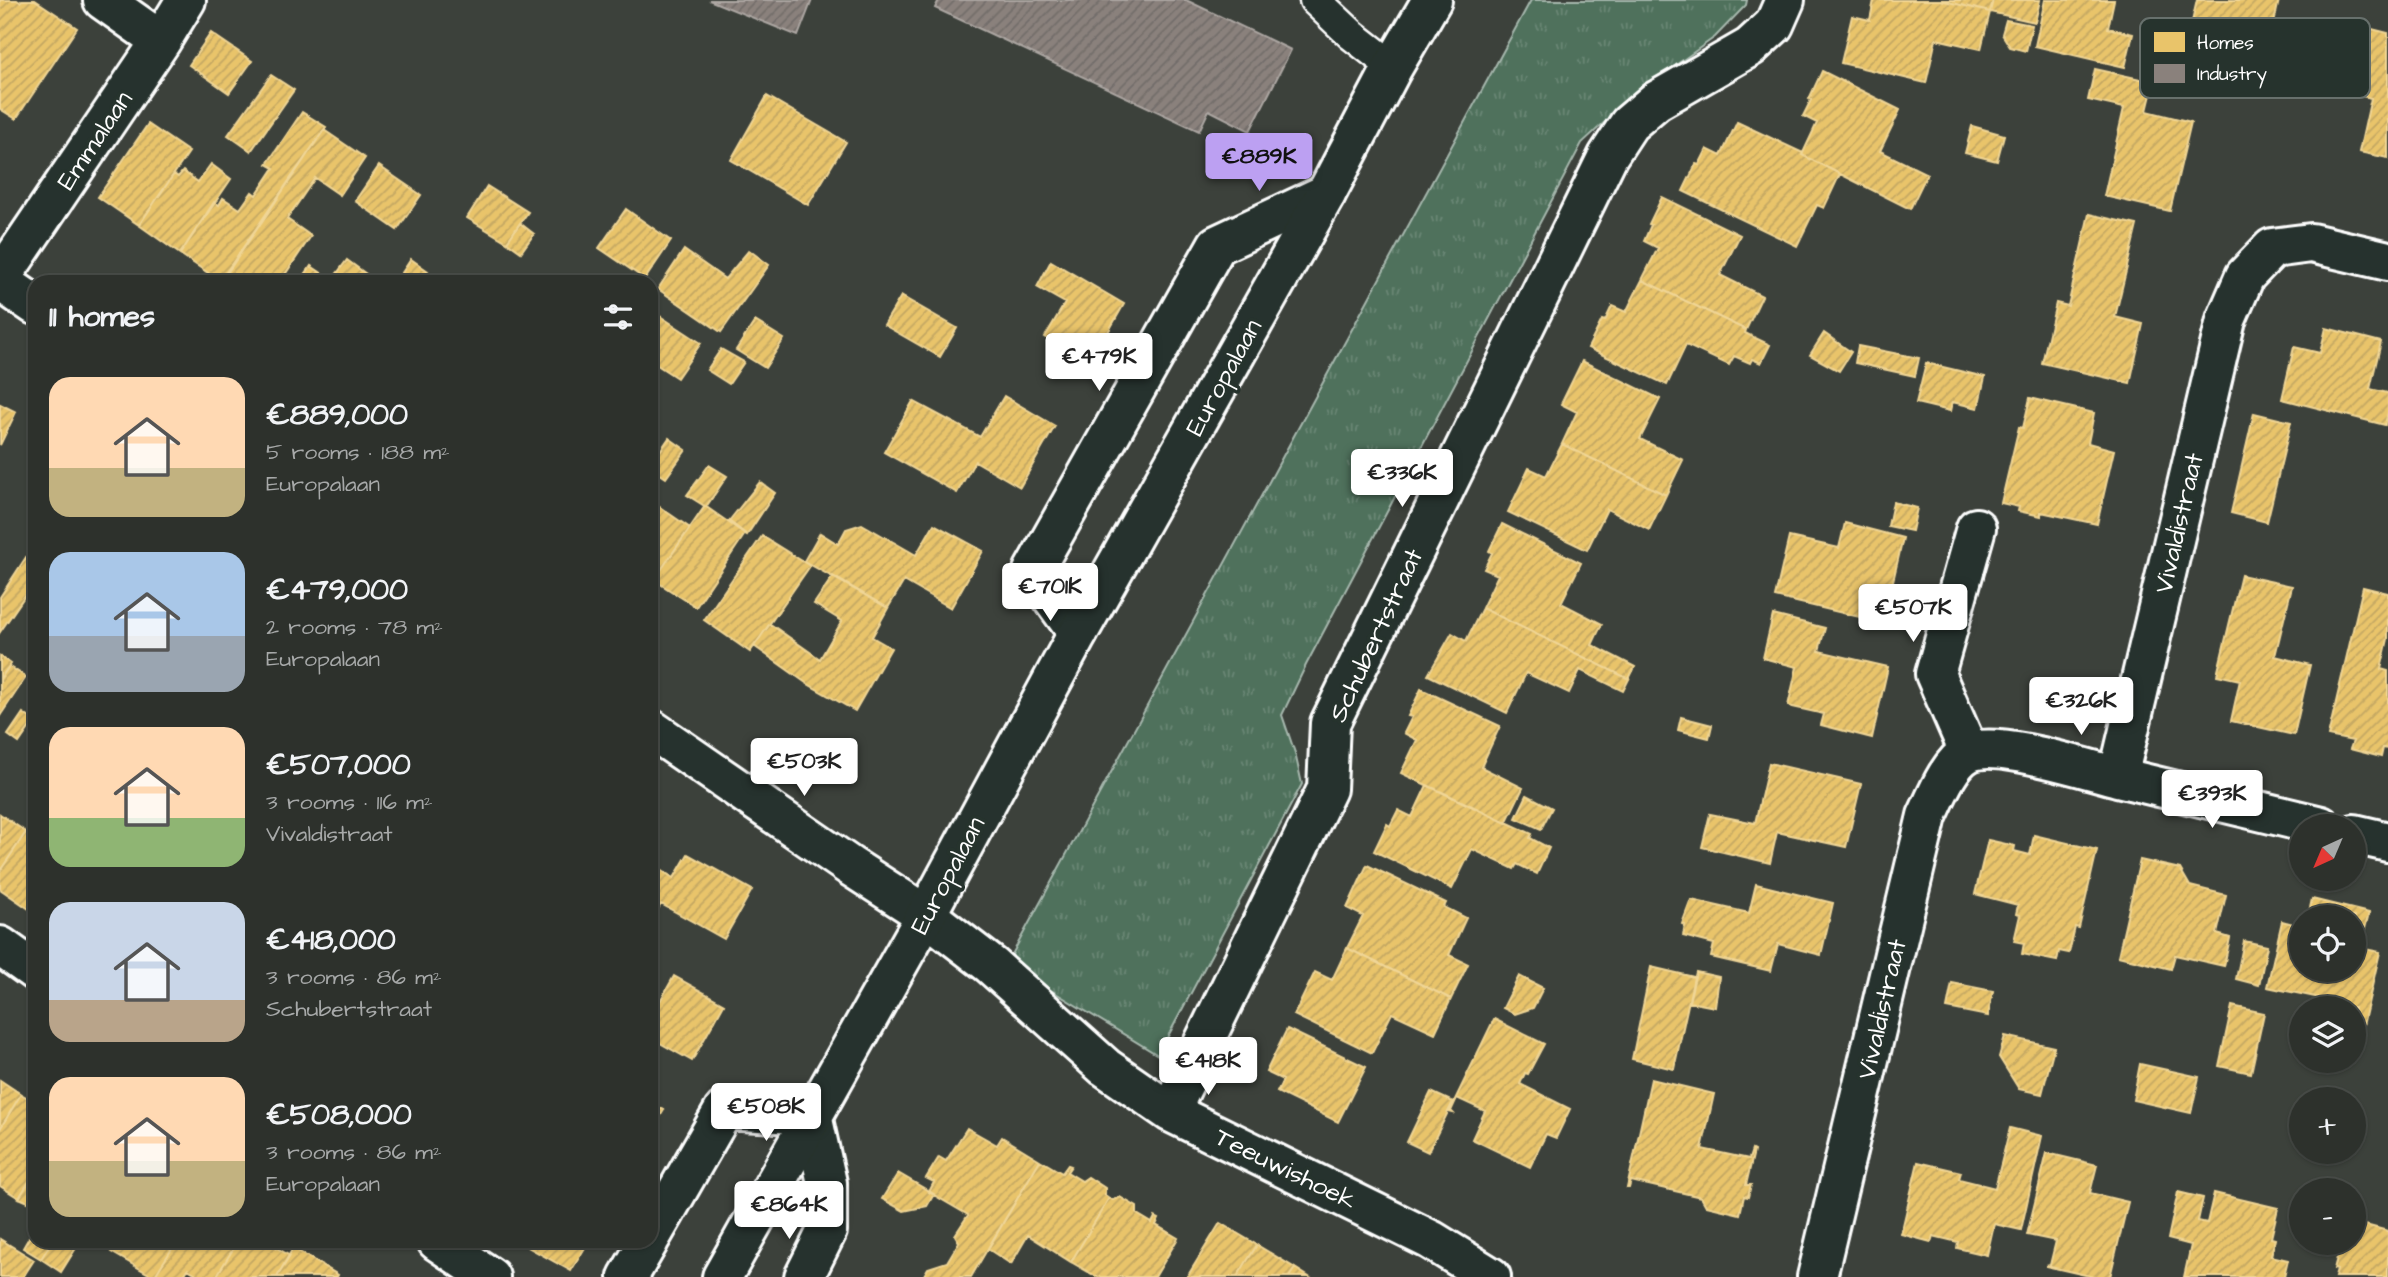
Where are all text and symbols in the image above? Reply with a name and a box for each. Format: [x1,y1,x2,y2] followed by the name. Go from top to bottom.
[2140,18,2370,98] legend
[2197,30,2254,57] text: Homes
[2197,61,2267,89] text: Industry
[48,84,141,197] street label: Emmalaan
[1210,134,1308,193] pin: €889K
[1221,140,1297,172] text: €889K
[49,296,155,338] text: 11 homes
[599,298,637,336] icon: filters
[1177,312,1271,443] street label: Europalaan
[1050,334,1148,393] pin: €479K
[1061,340,1137,372] text: €479K
[266,394,408,436] text: €889,000
[105,405,189,489] icon: home
[266,436,450,468] text: 5 rooms · 188 m²
[1353,449,1451,509] pin: €336K
[2145,449,2213,597] street label: Vivaldistraat
[1367,456,1437,488] text: €336K
[266,468,380,500] text: Europalaan
[1320,542,1432,728] street label: Schubertstraat
[1001,564,1099,623] pin: €701K
[266,569,408,611] text: €479,000
[1018,570,1082,602] text: €701K
[105,580,189,664] icon: home
[1864,584,1962,644] pin: €507K
[1874,591,1952,623] text: €507K
[266,611,443,643] text: 2 rooms · 78 m²
[266,643,380,675] text: Europalaan
[2032,678,2130,737] pin: €326K
[2045,684,2117,716] text: €326K
[755,738,853,798] pin: €503K
[266,744,411,786] text: €507,000
[767,745,841,777] text: €503K
[105,755,189,839] icon: home
[2163,770,2261,830] pin: €393K
[2178,777,2246,809] text: €393K
[266,786,433,818] text: 3 rooms · 116 m²
[902,810,994,941] street label: Europalaan
[2289,814,2366,891] north arrow
[2289,814,2366,1255] map controls
[266,818,393,850] text: Vivaldistraat
[2289,905,2366,982] button: locate
[266,919,396,961] text: €418,000
[105,930,189,1014] icon: home
[1848,935,1916,1083] street label: Vivaldistraat
[266,961,442,993] text: 3 rooms · 86 m²
[266,993,432,1025] text: Schubertstraat
[2289,996,2366,1073] button: layers
[1159,1038,1257,1097] pin: €418K
[1175,1044,1241,1076] text: €418K
[717,1084,815,1143] pin: €508K
[2289,1087,2366,1164] button: +
[727,1090,805,1122] text: €508K
[266,1094,412,1136] text: €508,000
[105,1105,189,1189] icon: home
[1209,1119,1362,1219] street label: Teeuwishoek
[266,1136,442,1168] text: 3 rooms · 86 m²
[266,1168,380,1200] text: Europalaan
[2289,1178,2366,1255] button: −
[740,1182,838,1241] pin: €864K
[750,1188,828,1220] text: €864K

